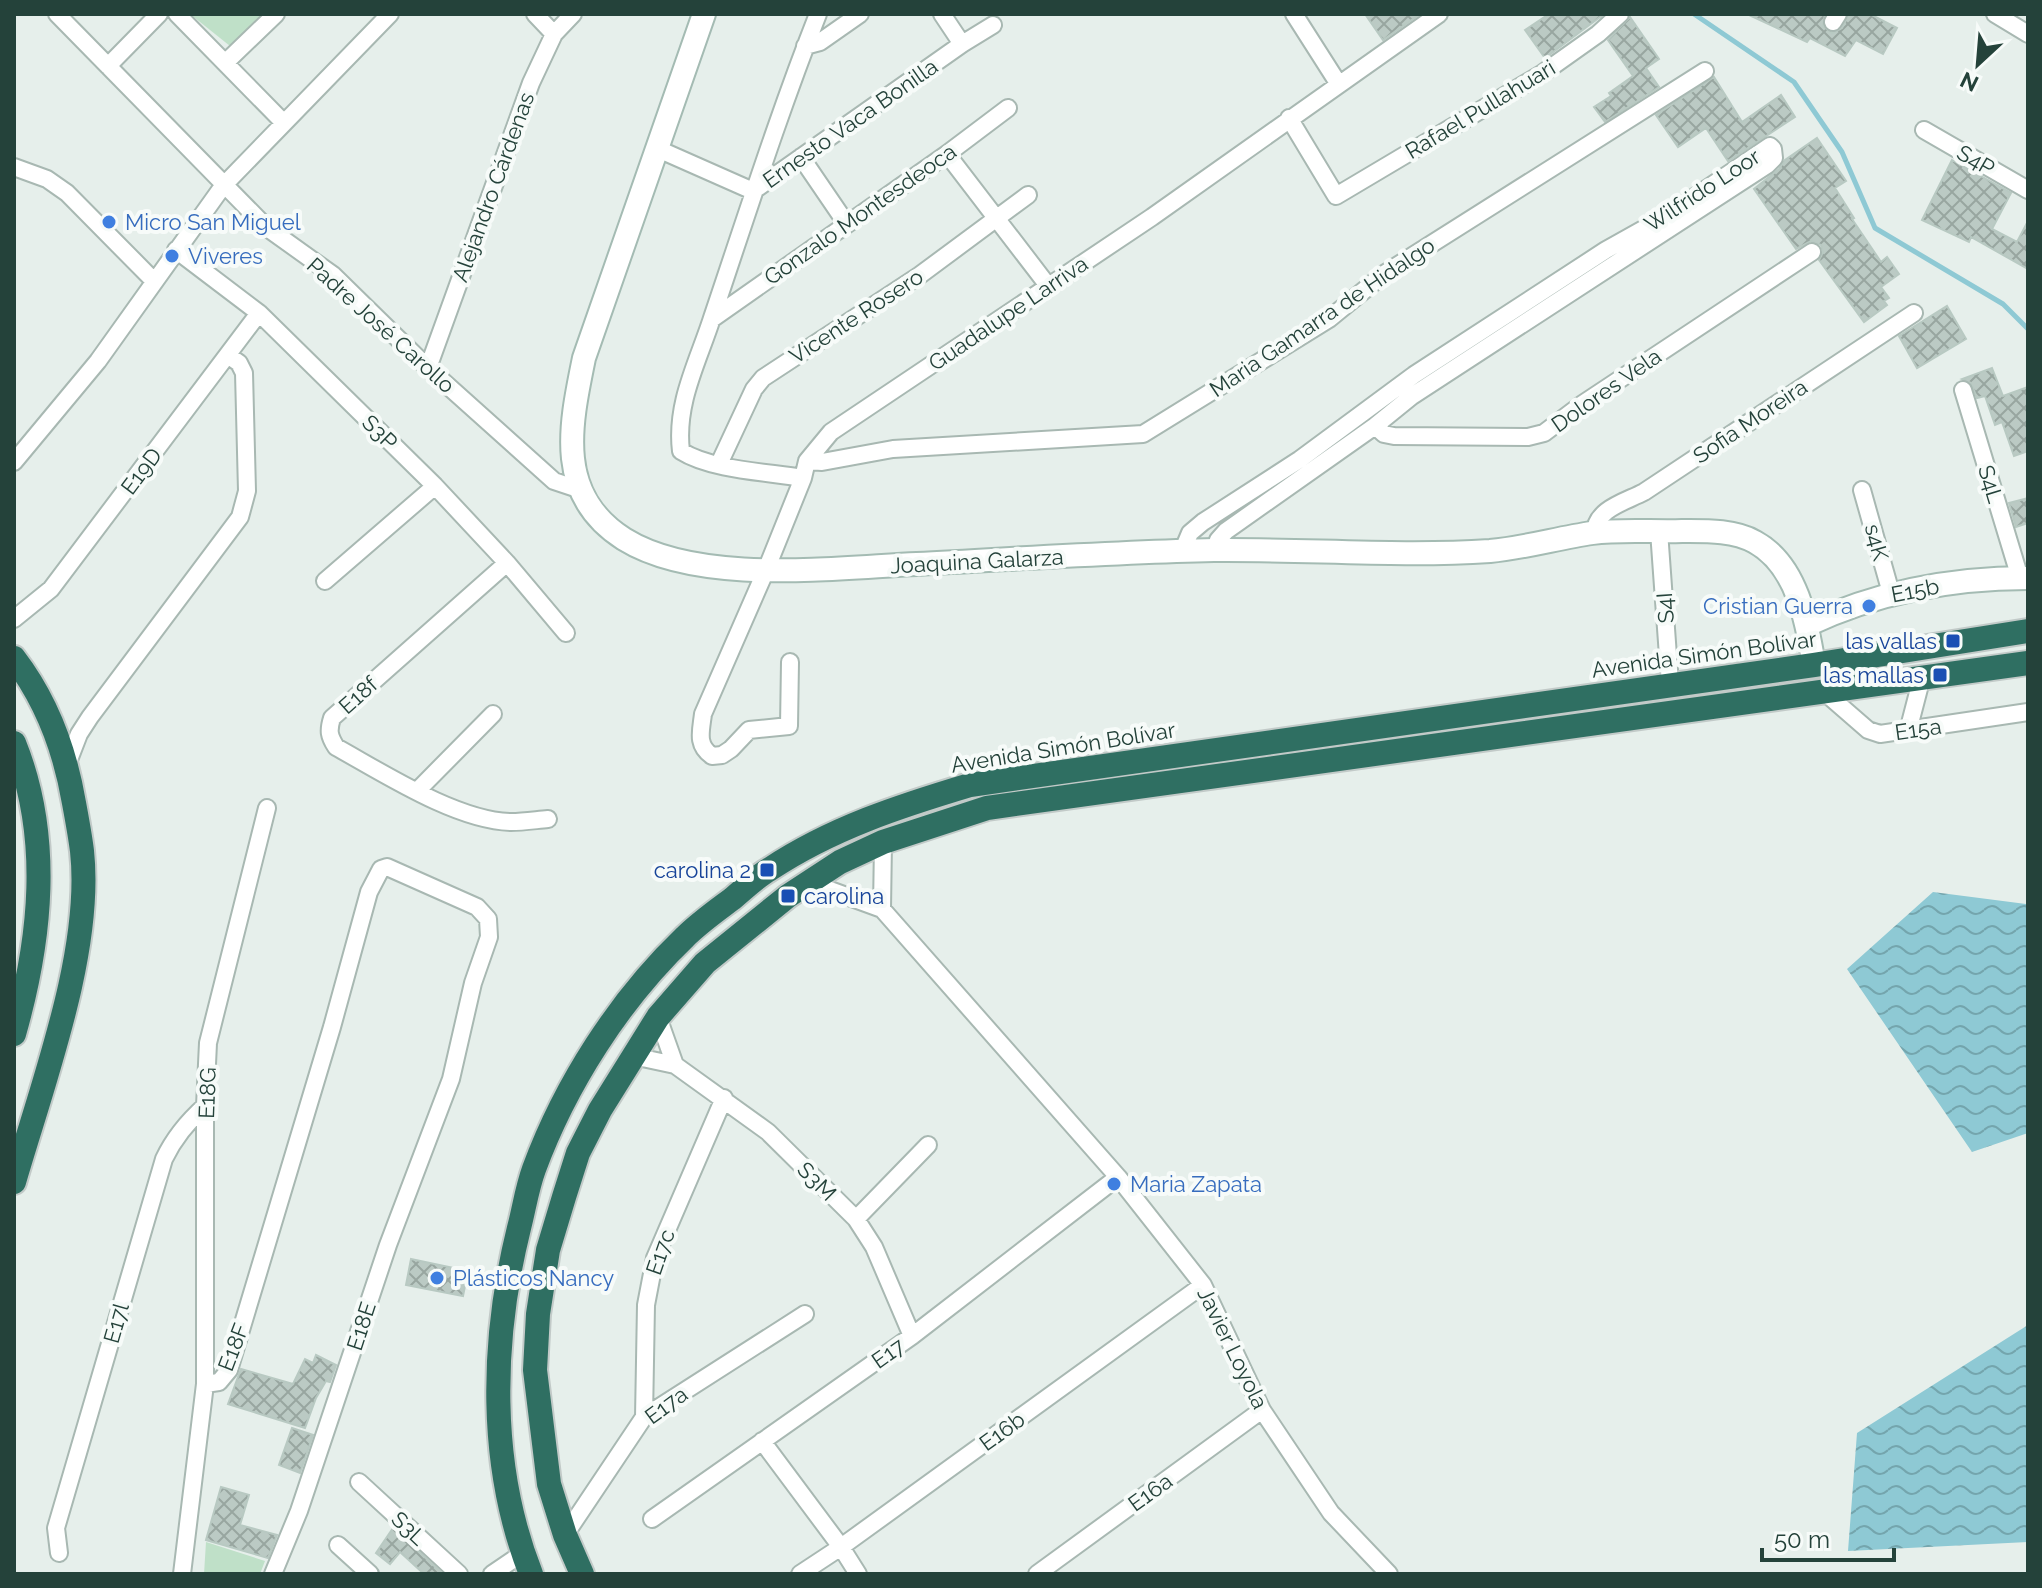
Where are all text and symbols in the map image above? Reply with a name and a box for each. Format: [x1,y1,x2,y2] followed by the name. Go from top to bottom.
[1938,24,2018,104] north arrow
[758,53,942,193] street label: Ernesto Vaca Bonilla
[1400,54,1560,164] street label: Rafael Pullahuari
[1956,67,1982,97] text: N
[447,89,539,285] street label: Alejandro Cárdenas
[759,138,961,290] street label: Gonzalo Montesdeoca
[1953,139,2000,181] street label: S4P
[1639,143,1765,237] street label: Wilfrido Loor
[125,209,301,235] place label: Micro San Miguel
[100,213,118,231] marker: Micro San Miguel
[1205,232,1439,402] street label: Maria Gamarra de Hidalgo
[188,243,263,269] place label: Viveres
[163,247,181,265] marker: Viveres
[924,250,1092,376] street label: Guadalupe Larriva
[302,252,460,398] street label: Padre José Carollo
[784,263,928,369] street label: Vicente Rosero
[1546,343,1666,437] street label: Dolores Vela
[1688,373,1812,469] street label: Sofia Moreira
[357,409,403,455] street label: S3P
[115,443,167,499] street label: E19D
[1973,462,2009,506] street label: S4L
[1860,521,1895,564] street label: s4K
[890,543,1064,579] street label: Joaquina Galarza
[1889,573,1941,607] street label: E15b
[1651,592,1679,624] street label: S4I
[1703,593,1853,619] place label: Cristian Guerra
[1860,597,1878,615] marker: Cristian Guerra
[1590,625,1818,683] street label: Avenida Simón Bolívar
[1845,628,1937,654] place label: las vallas
[1944,632,1962,650] marker: las vallas
[1823,662,1924,688] place label: las mallas
[1931,666,1949,684] marker: las mallas
[333,670,383,719] street label: E18f
[1893,713,1943,745] street label: E15a
[949,716,1177,778] street label: Avenida Simón Bolívar
[654,857,751,883] place label: carolina 2
[758,861,776,879] marker: carolina 2
[804,883,884,909] place label: carolina
[779,887,797,905] marker: carolina
[193,1067,221,1119] street label: E18G
[792,1156,842,1206] street label: S3M
[1130,1171,1262,1197] place label: Maria Zapata
[1105,1175,1123,1193] marker: Maria Zapata
[640,1226,680,1278] street label: E17c
[453,1265,614,1291] place label: Plásticos Nancy
[428,1269,446,1287] marker: Plásticos Nancy
[1192,1283,1274,1413] street label: Javier Loyola
[341,1299,381,1353] street label: E18E
[98,1300,134,1346] street label: E17l
[212,1320,254,1374] street label: E18F
[866,1332,910,1374] street label: E17
[640,1381,692,1429] street label: E17a
[974,1406,1030,1456] street label: E16b
[1123,1467,1177,1517] street label: E16a
[386,1506,432,1551] street label: S3L
[1762,1512,1894,1562] scale bar
[1774,1525,1830,1554] text: 50 m

